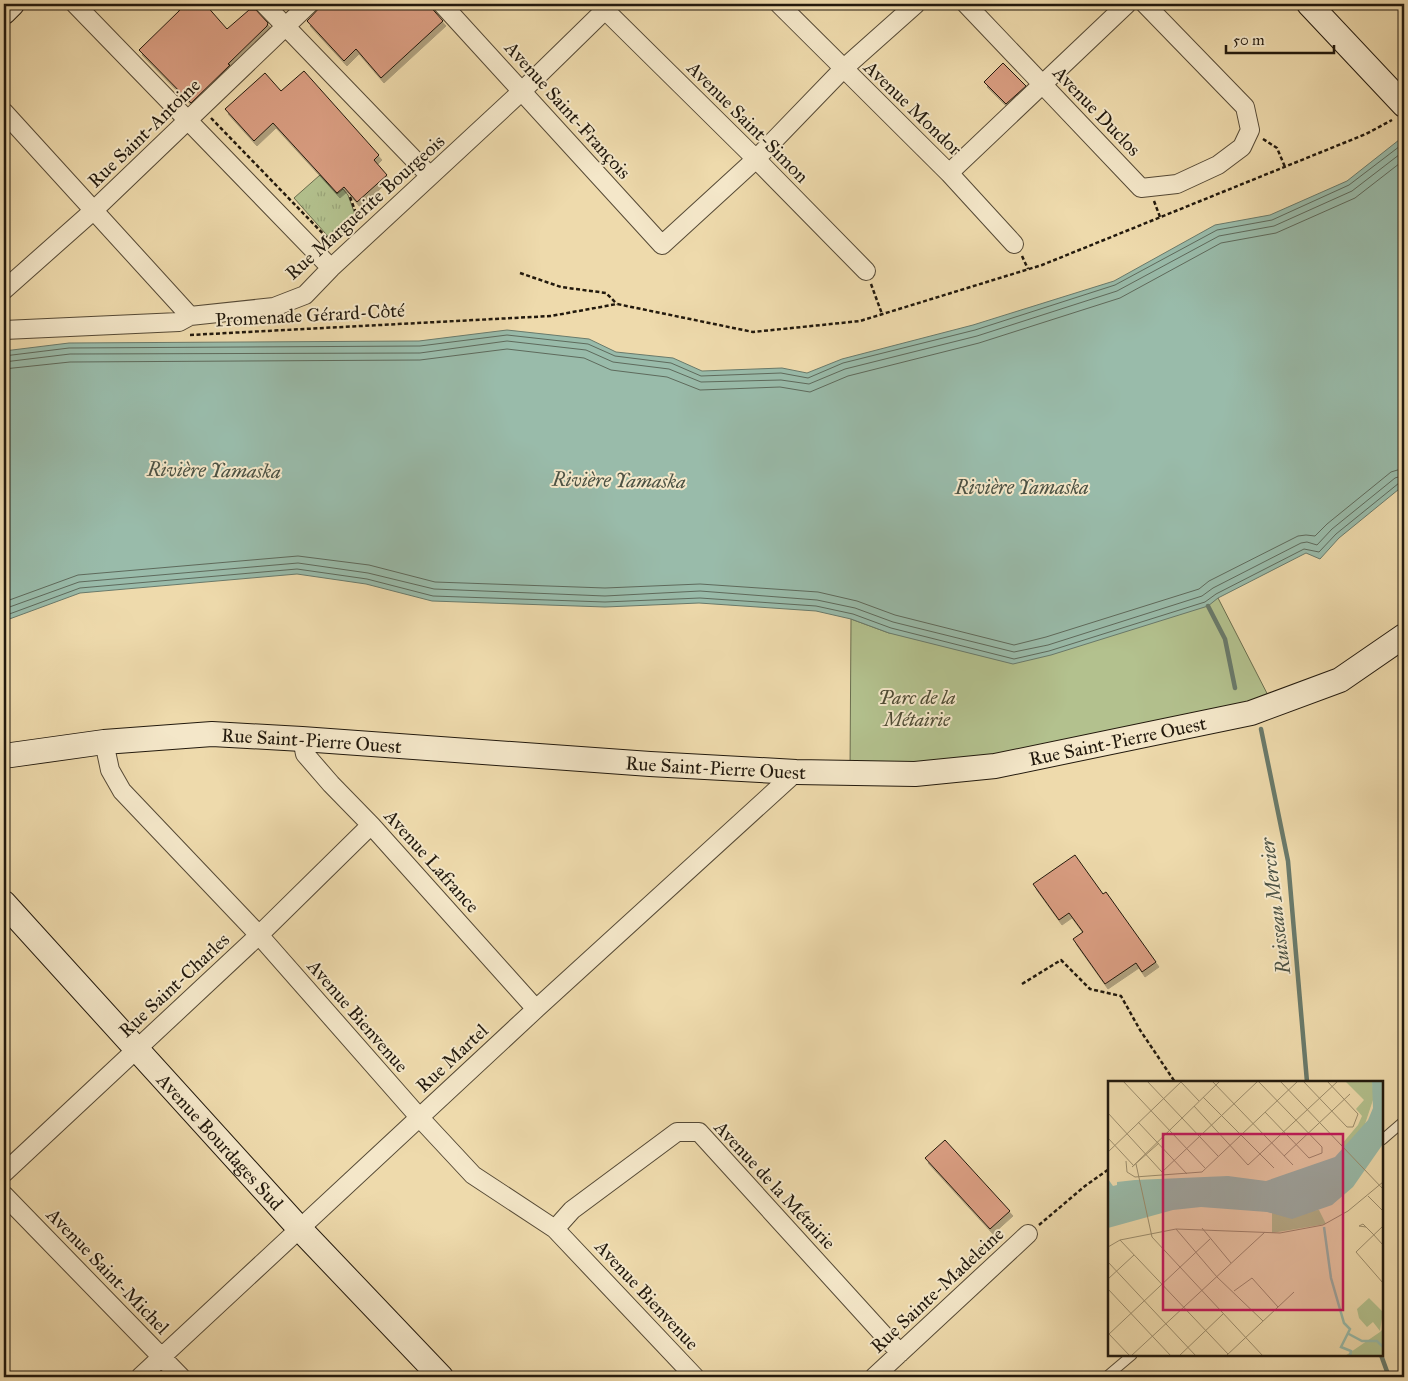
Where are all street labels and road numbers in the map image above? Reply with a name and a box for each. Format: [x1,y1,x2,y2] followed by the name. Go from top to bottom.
[499,36,636,184] street label: Avenue Saint-François
[859,55,967,161] street label: Avenue Mondor
[682,56,813,187] street label: Avenue Saint-Simon
[1048,61,1146,161] street label: Avenue Duclos
[83,74,205,192] street label: Rue Saint-Antoine
[281,129,450,285] street label: Rue Marguerite Bourgeois
[215,299,405,331] street label: Promenade Gérard-Côté
[1027,711,1208,770] street label: Rue Saint-Pierre Ouest
[221,723,403,758] street label: Rue Saint-Pierre Ouest
[625,751,806,784] street label: Rue Saint-Pierre Ouest
[379,804,484,917] street label: Avenue Lafrance
[114,928,234,1042] street label: Rue Saint-Charles
[302,954,413,1077] street label: Avenue Bienvenue
[411,1018,493,1097] street label: Rue Martel
[152,1068,289,1215] street label: Avenue Bourdages Sud
[709,1115,841,1254] street label: Avenue de la Métairie
[41,1202,175,1339] street label: Avenue Saint-Michel
[866,1222,1008,1358] street label: Rue Sainte-Madeleine
[590,1235,704,1355] street label: Avenue Bienvenue

